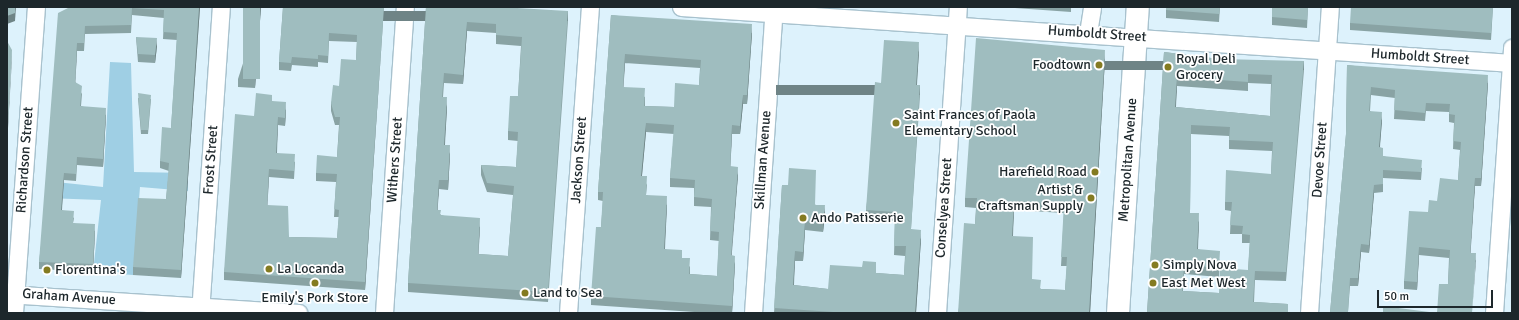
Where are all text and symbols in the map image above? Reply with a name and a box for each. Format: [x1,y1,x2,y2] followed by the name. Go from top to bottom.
[1047,22,1147,46] street label: Humboldt Street
[1370,45,1470,69] street label: Humboldt Street
[1176,51,1236,84] place label: Royal Deli Grocery
[1032,57,1091,73] place label: Foodtown
[1094,60,1104,70] marker: Foodtown
[1163,62,1173,72] marker: Royal Deli Grocery
[1115,97,1141,223] street label: Metropolitan Avenue
[13,106,37,214] street label: Richardson Street
[904,107,1036,140] place label: Saint Frances of Paola Elementary School
[751,110,775,210] street label: Skillman Avenue
[568,116,590,204] street label: Jackson Street
[384,117,406,203] street label: Withers Street
[891,118,901,128] marker: Saint Frances of Paola Elementary School
[1309,122,1331,198] street label: Devoe Street
[200,125,222,195] street label: Frost Street
[932,157,956,259] street label: Conselyea Street
[999,164,1087,180] place label: Harefield Road
[1090,167,1100,177] marker: Harefield Road
[977,182,1083,214] place label: Artist & Craftsman Supply
[1086,193,1096,203] marker: Artist & Craftsman Supply
[811,210,904,226] place label: Ando Patisserie
[798,213,808,223] marker: Ando Patisserie
[1163,257,1237,273] place label: Simply Nova
[1150,260,1160,270] marker: Simply Nova
[277,261,344,277] place label: La Locanda
[55,262,126,278] place label: Florentina's
[264,264,274,274] marker: La Locanda
[42,265,52,275] marker: Florentina's
[1161,275,1246,291] place label: East Met West
[310,278,320,288] marker: Emily's Pork Store
[1148,278,1158,288] marker: East Met West
[1379,282,1495,308] scale bar
[22,285,116,309] street label: Graham Avenue
[533,285,602,301] place label: Land to Sea
[520,288,530,298] marker: Land to Sea
[1384,289,1409,304] text: 50 m
[261,290,369,306] place label: Emily's Pork Store

